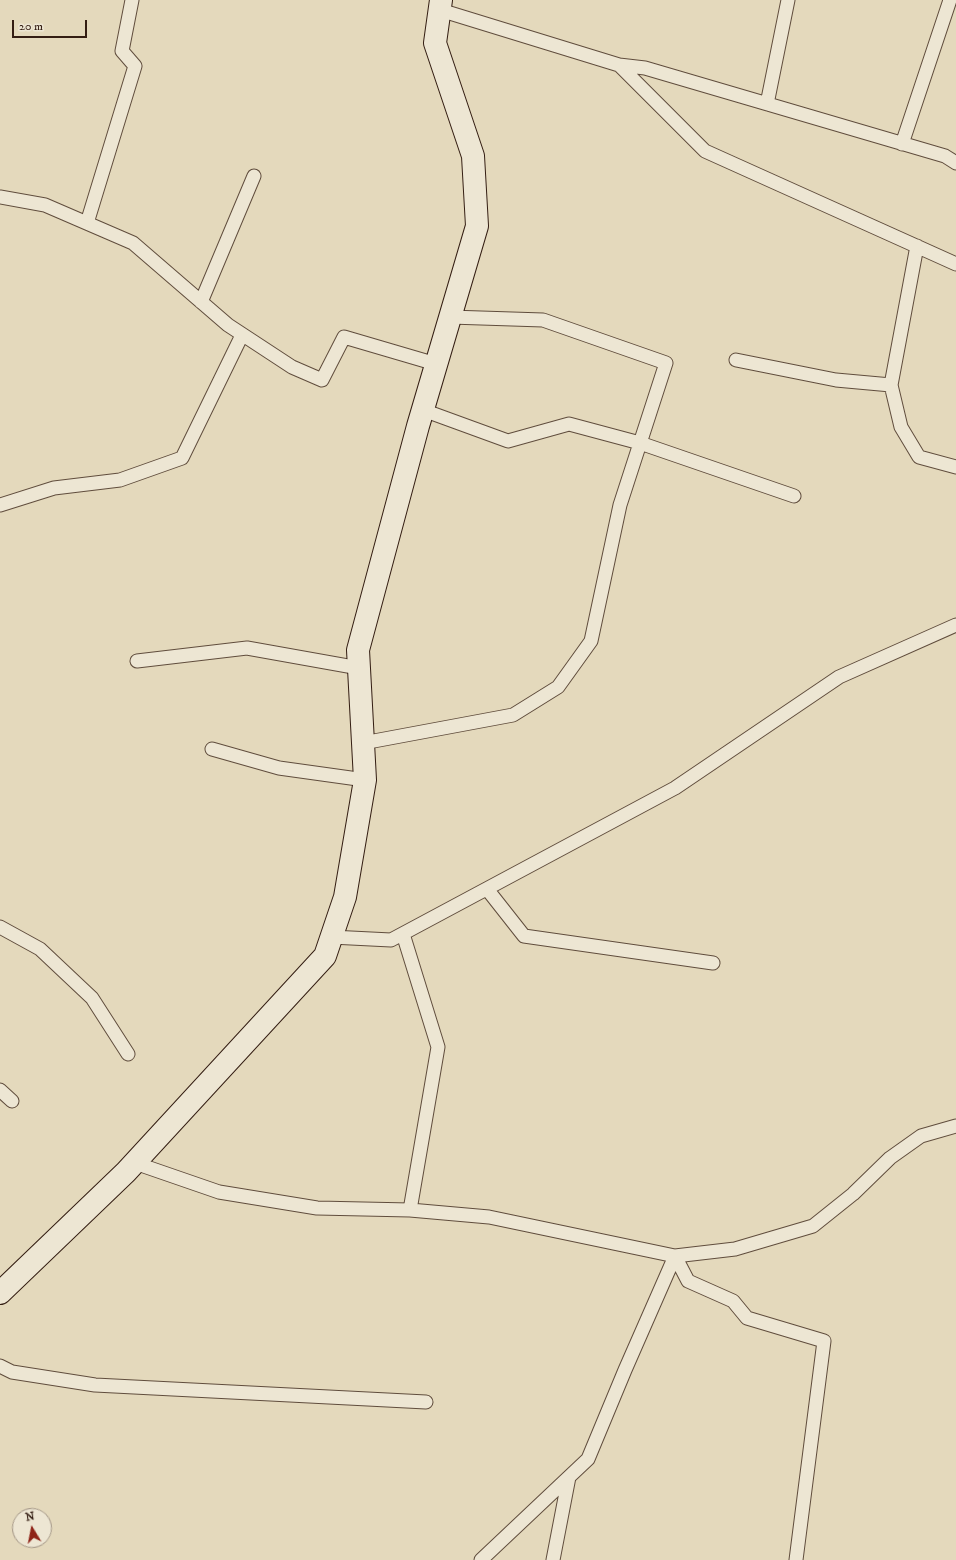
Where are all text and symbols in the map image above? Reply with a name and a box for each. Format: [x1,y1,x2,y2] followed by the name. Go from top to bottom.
[14,12,89,38] scale bar
[19,19,43,34] text: 20 m
[12,1508,52,1548] north arrow
[24,1509,36,1525] text: N

